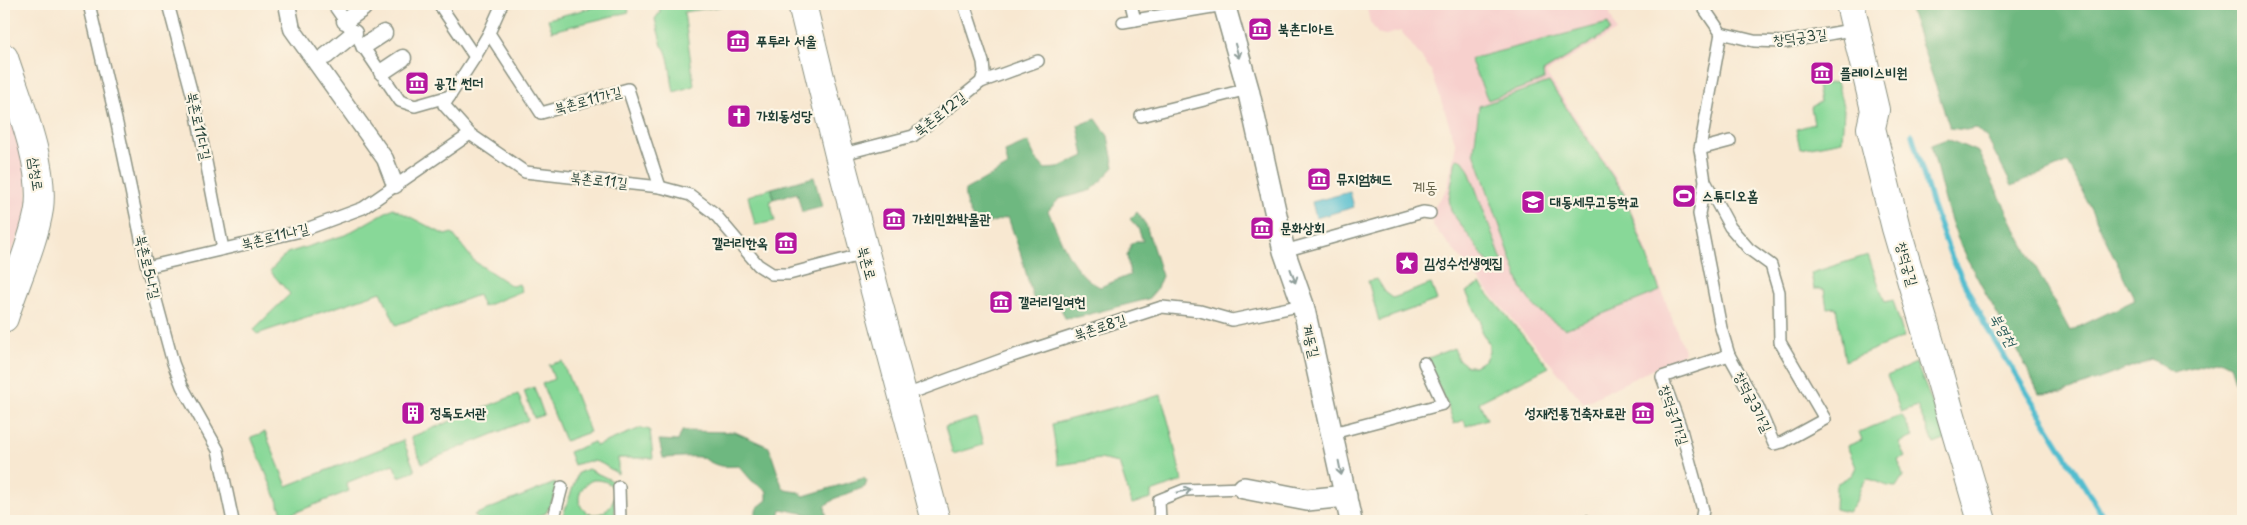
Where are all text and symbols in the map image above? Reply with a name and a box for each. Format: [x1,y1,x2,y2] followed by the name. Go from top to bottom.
[1247,16,1273,42] museum icon: 북촌디아트
[1278,18,1334,39] place label: 북촌디아트
[1772,23,1829,50] street label: 창덕궁3길
[725,28,751,54] museum icon: 푸투라 서울
[756,30,817,51] place label: 푸투라 서울
[1233,42,1242,58] one-way arrow
[1809,60,1835,86] museum icon: 플레이스비원
[1840,62,1908,83] place label: 플레이스비원
[404,70,430,96] museum icon: 공간 썬더
[434,72,484,93] place label: 공간 썬더
[552,80,625,119] street label: 북촌로11가길
[909,86,971,141] street label: 북촌로12길
[182,90,217,162] street label: 북촌로11다길
[726,103,752,129] church icon: 가회동성당
[756,105,813,126] place label: 가회동성당
[24,156,49,192] street label: 삼청로
[569,166,630,193] street label: 북촌로11길
[1306,166,1332,192] museum icon: 뮤지엄헤드
[1336,168,1392,189] place label: 뮤지엄헤드
[1412,174,1438,198] district label: 계동
[1671,183,1697,209] sports icon: 스튜디오홈
[1702,185,1758,206] place label: 스튜디오홈
[1520,189,1546,215] school or university icon: 대동세무고등학교
[1549,191,1640,212] place label: 대동세무고등학교
[881,206,907,232] museum icon: 가회민화박물관
[912,208,992,229] place label: 가회민화박물관
[1249,215,1275,241] museum icon: 문화상회
[239,217,312,254] street label: 북촌로11나길
[1280,217,1325,238] place label: 문화상회
[773,230,799,256] museum icon: 갤러리한옥
[712,232,768,253] place label: 갤러리한옥
[131,233,166,302] street label: 북촌로5나길
[1891,239,1924,289] street label: 창덕궁길
[853,244,882,282] street label: 북촌로
[1394,250,1420,276] place icon: 김성수선생옛집
[1424,252,1503,273] place label: 김성수선생옛집
[1289,268,1298,283] one-way arrow
[988,289,1014,315] museum icon: 갤러리일여헌
[1018,291,1086,312] place label: 갤러리일여헌
[1071,308,1129,345] street label: 북촌로8길
[1985,308,2024,352] water label: 북영천
[1297,322,1326,360] street label: 계동길
[1729,368,1778,436] street label: 창덕궁3가길
[1654,382,1695,449] street label: 창덕궁1가길
[400,400,426,426] building icon: 정독도서관
[1630,400,1656,426] museum icon: 성재전통건축자료관
[430,402,487,423] place label: 정독도서관
[1525,402,1627,423] place label: 성재전통건축자료관
[1336,459,1346,475] one-way arrow
[1176,486,1192,495] one-way arrow

